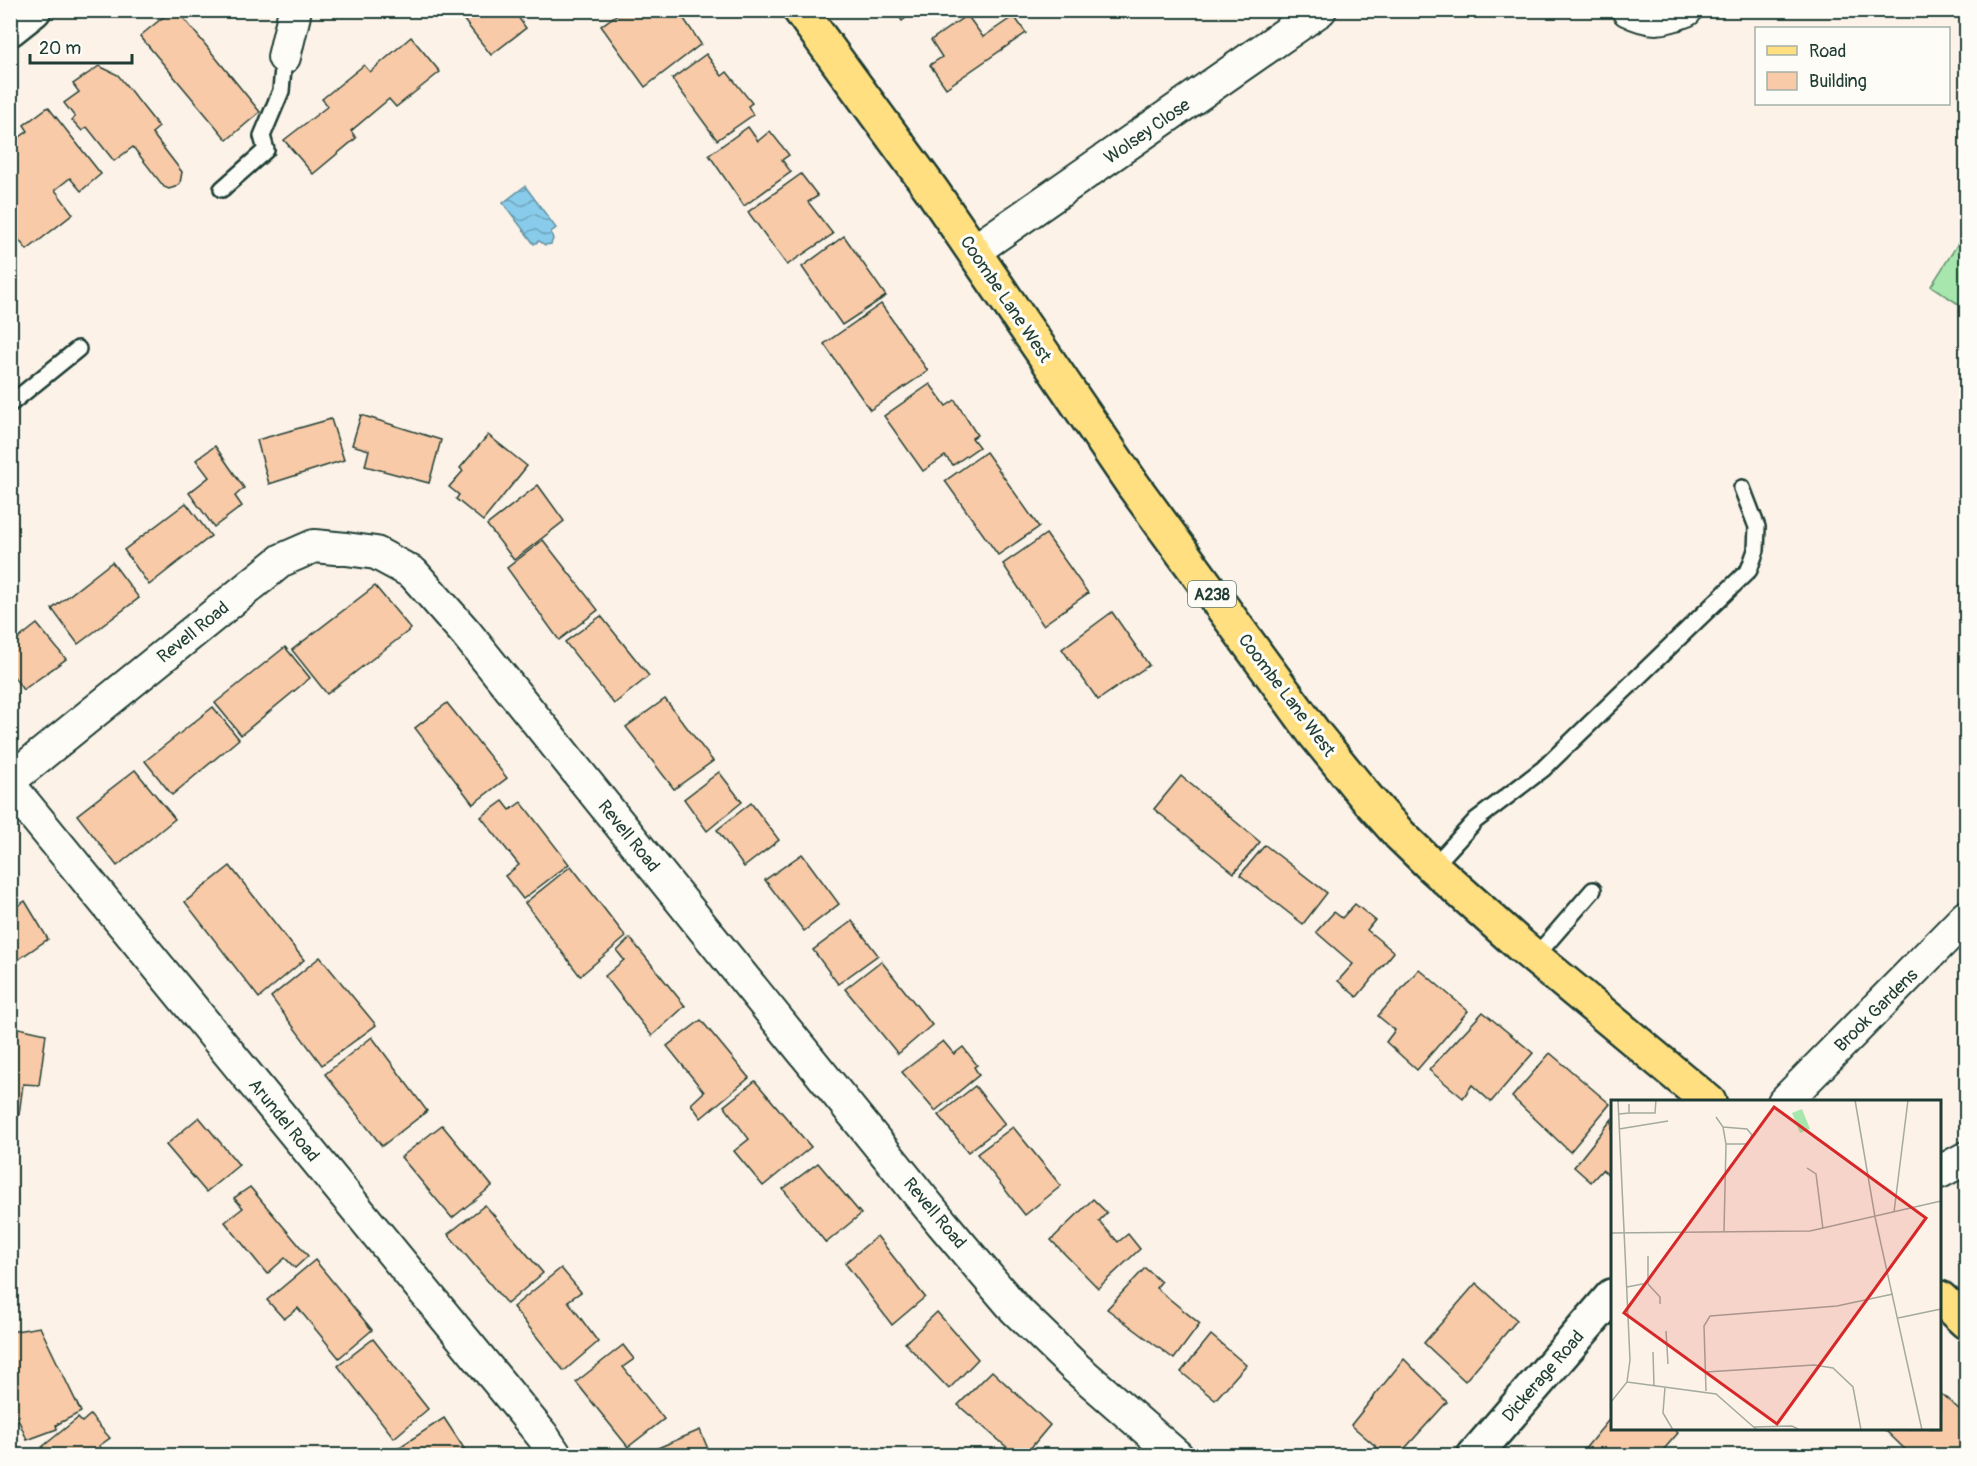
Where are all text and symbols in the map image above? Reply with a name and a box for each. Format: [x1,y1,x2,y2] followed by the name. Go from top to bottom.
[30,27,132,65] scale bar
[1755,27,1950,105] legend
[39,37,81,60] text: 20 m
[1809,40,1846,63] text: Road
[1809,70,1867,93] text: Building
[1100,93,1195,169] street label: Wolsey Close
[955,232,1057,368] street label: Coombe Lane West
[1188,581,1236,607] road number: A238
[153,596,234,668] street label: Revell Road
[1233,629,1341,762] street label: Coombe Lane West
[593,796,665,877] street label: Revell Road
[1830,964,1923,1057] street label: Brook Gardens
[243,1074,324,1167] street label: Arundel Road
[1611,1100,1941,1430] inset map
[898,1173,971,1254] street label: Revell Road
[1497,1326,1589,1427] street label: Dickerage Road

